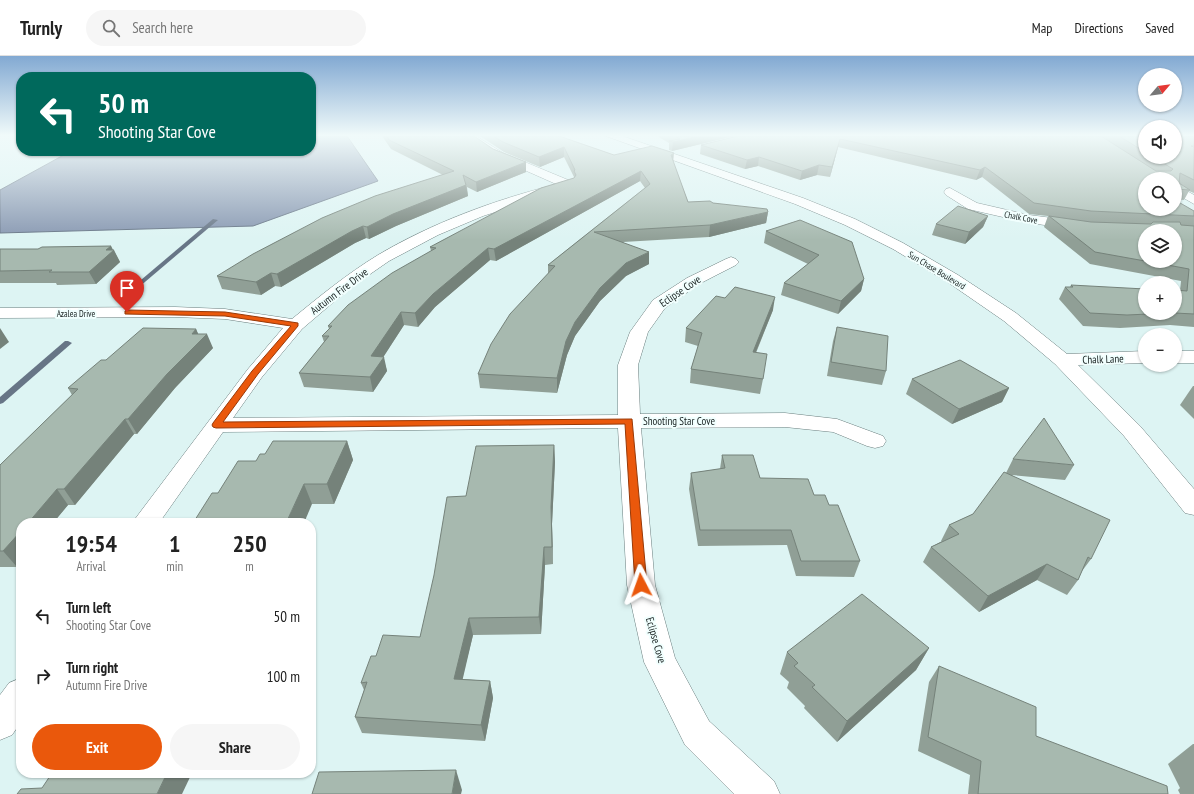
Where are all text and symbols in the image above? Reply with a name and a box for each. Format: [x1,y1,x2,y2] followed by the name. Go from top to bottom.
[86,10,366,46] search box
[20,16,62,40] text: Turnly
[100,17,122,39] icon: search
[132,18,193,37] text: Search here
[1032,19,1052,37] text: Map
[1074,19,1123,37] text: Directions
[1145,19,1174,37] text: Saved
[1138,68,1182,112] north arrow
[1138,68,1182,372] map controls
[98,84,149,121] text: 50 m
[32,88,84,140] icon: left
[98,120,216,143] text: Shooting Star Cove
[1138,120,1182,164] button: sound
[1138,172,1182,216] button: search
[1003,208,1039,226] street label: Chalk Cove
[1138,224,1182,268] button: layers
[906,249,968,292] street label: Sun Chase Boulevard
[307,264,371,317] street label: Autumn Fire Drive
[110,271,144,312] pin
[657,272,704,310] street label: Eclipse Cove
[1138,276,1182,320] button: +
[116,277,138,299] icon: arrive
[57,308,96,319] street label: Azalea Drive
[1138,328,1182,372] button: −
[1082,351,1124,367] street label: Chalk Lane
[643,414,715,428] street label: Shooting Star Cove
[65,528,117,559] text: 19:54
[169,528,180,559] text: 1
[232,528,267,559] text: 250
[76,558,106,575] text: Arrival
[166,558,183,575] text: min
[245,558,254,575] text: m
[620,564,662,606] position arrow
[66,598,111,617] text: Turn left
[32,605,54,627] icon: left
[274,607,300,626] text: 50 m
[643,615,669,665] street label: Eclipse Cove
[66,617,151,634] text: Shooting Star Cove
[66,658,118,677] text: Turn right
[32,665,54,687] icon: right
[267,667,300,686] text: 100 m
[66,677,147,694] text: Autumn Fire Drive
[32,724,162,770] button: Exit
[170,724,300,770] button: Share

